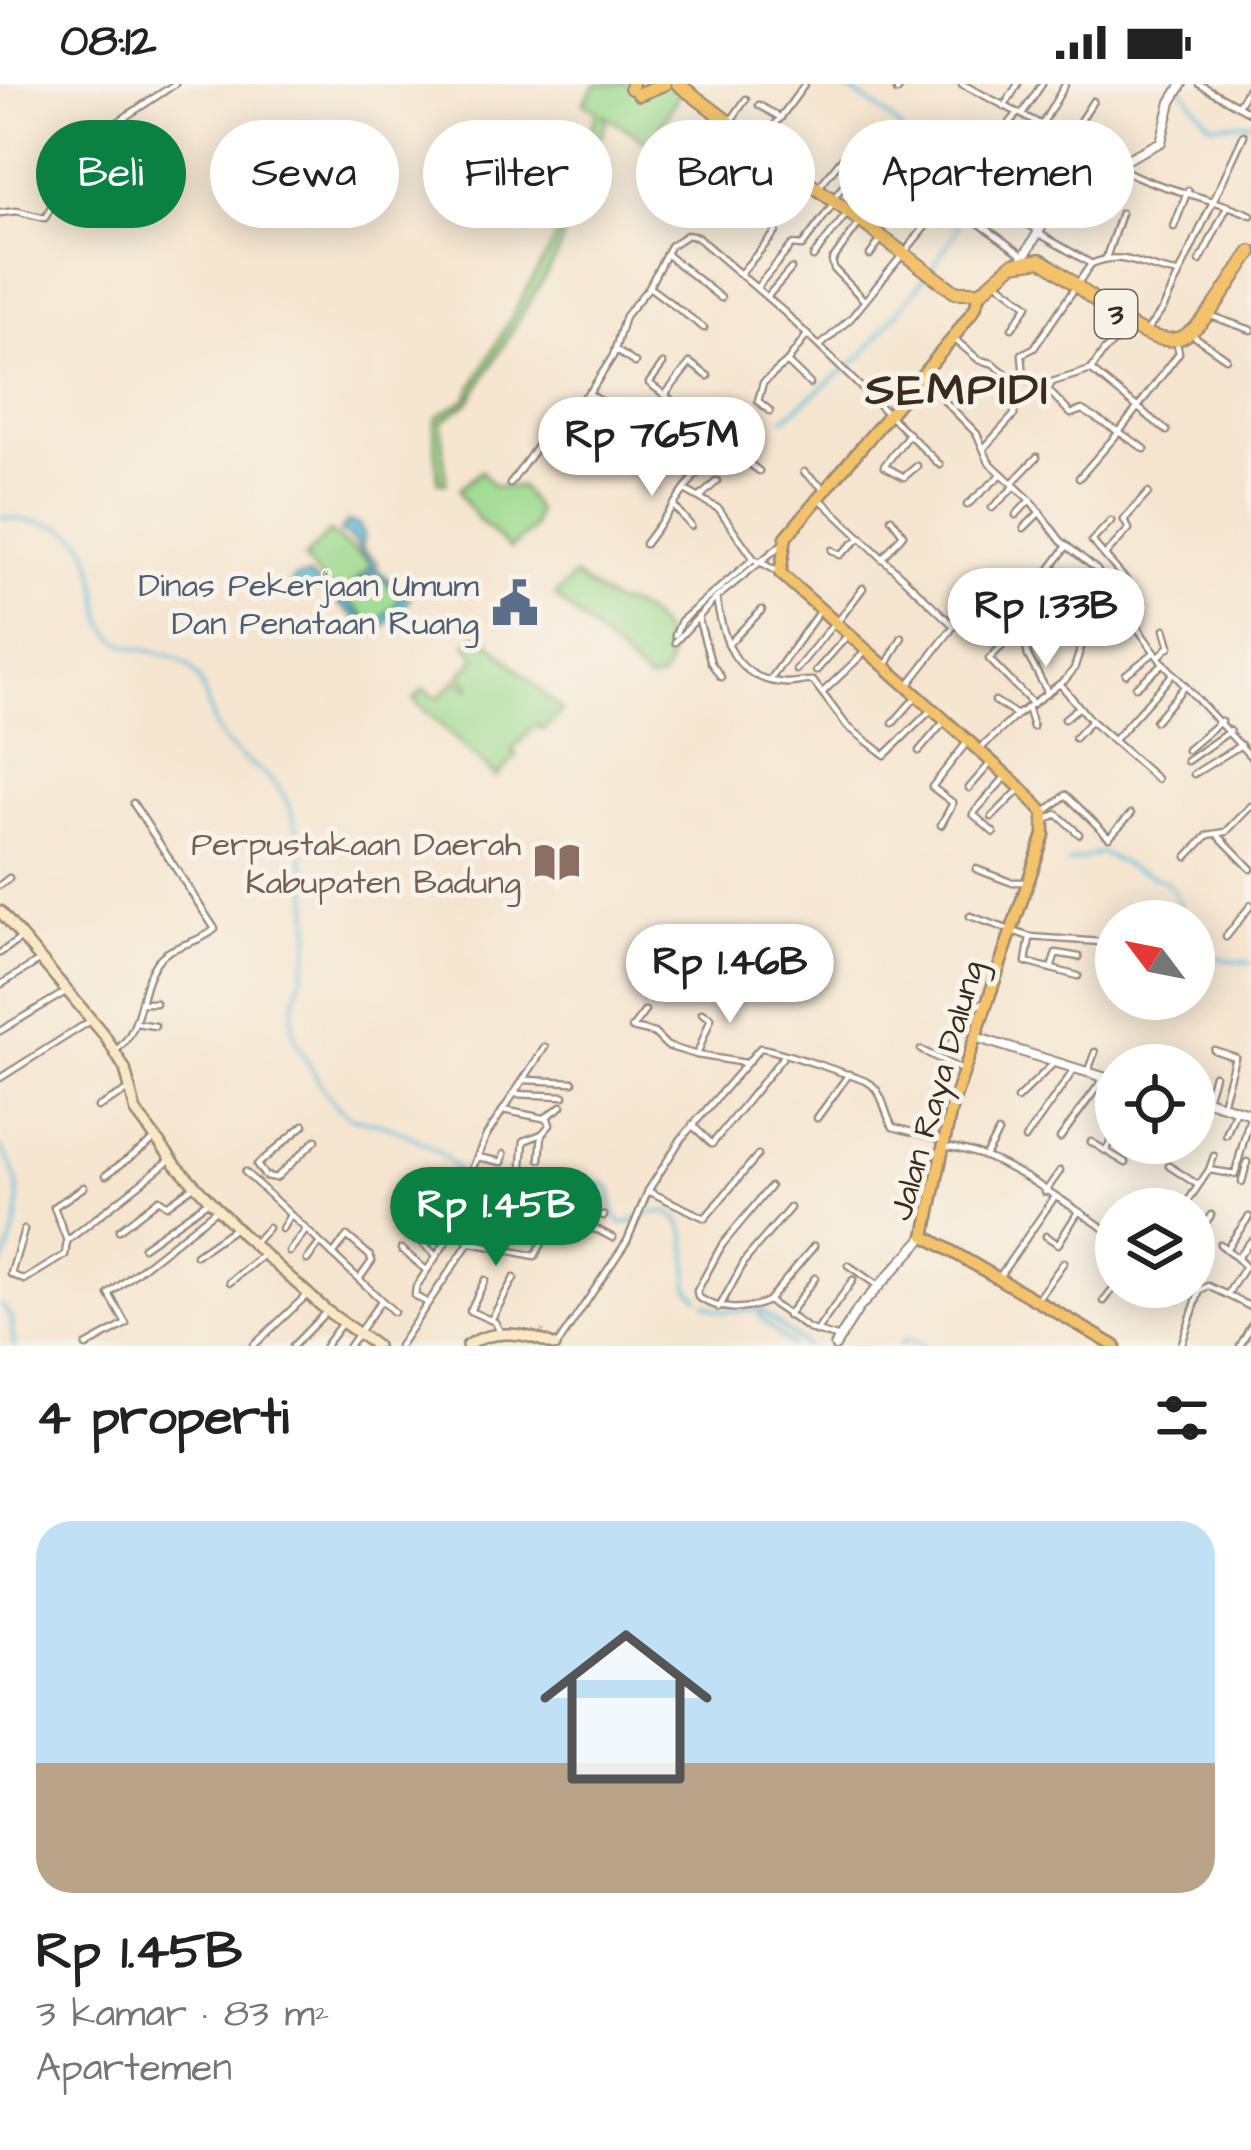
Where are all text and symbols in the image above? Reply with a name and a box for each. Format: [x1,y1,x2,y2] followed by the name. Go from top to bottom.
[60,11,157,73] text: 08:12
[36,120,186,228] chip: Beli
[210,120,399,228] chip: Sewa
[423,120,612,228] chip: Filter
[636,120,815,228] chip: Baru
[839,120,1134,228] chip: Apartemen
[1095,290,1137,338] road number: 3
[864,360,1051,422] district label: SEMPIDI
[541,397,763,499] pin: Rp 765M
[565,409,739,463] text: Rp 765M
[138,563,479,649] place label: Dinas Pekerjaan Umum Dan Penataan Ruang
[922,568,1170,670] pin: Rp 1.33B
[490,578,540,628] public building icon: Dinas Pekerjaan Umum Dan Penataan Ruang
[974,580,1118,634] text: Rp 1.33B
[191,822,522,908] place label: Perpustakaan Daerah Kabupaten Badung
[532,837,582,887] library icon: Perpustakaan Daerah Kabupaten Badung
[1095,900,1215,1020] north arrow
[1095,900,1215,1308] map controls
[606,924,854,1026] pin: Rp 1.46B
[653,936,807,990] text: Rp 1.46B
[878,955,998,1226] street label: Jalan Raya Dalung
[1095,1044,1215,1164] button: locate
[372,1167,620,1269] pin: Rp 1.45B
[417,1179,575,1233] text: Rp 1.45B
[1095,1188,1215,1308] button: layers
[36,1383,289,1454] text: 4 properti
[1149,1385,1215,1451] icon: filters
[518,1599,734,1815] icon: home
[36,1917,242,1988] text: Rp 1.45B
[36,1988,329,2042] text: 3 kamar · 83 m²
[36,2042,232,2096] text: Apartemen

